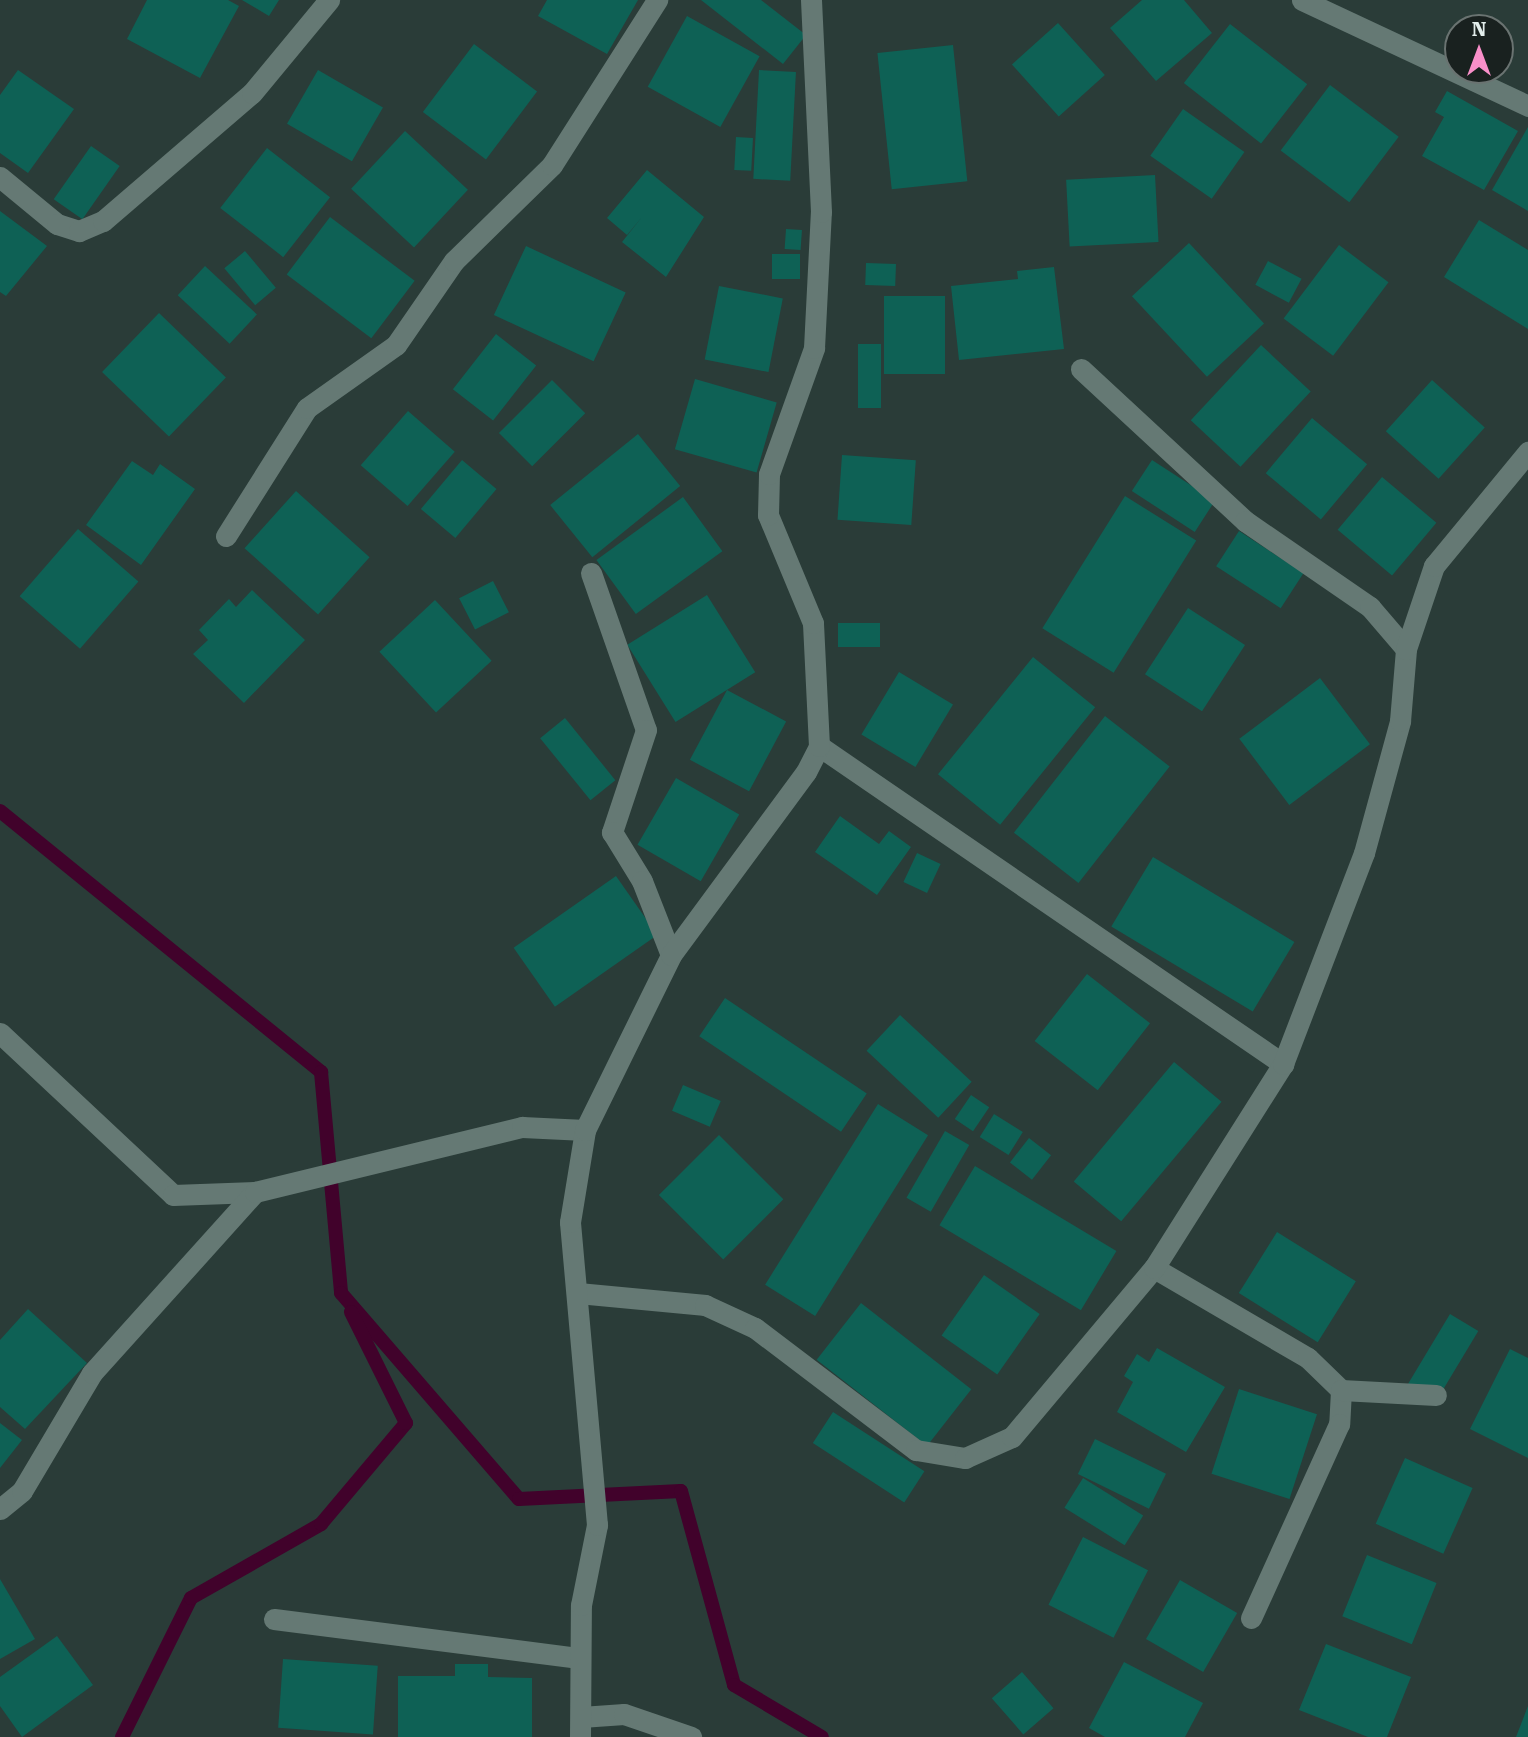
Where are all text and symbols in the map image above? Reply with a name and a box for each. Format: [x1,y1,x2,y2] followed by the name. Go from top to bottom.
[1444,14,1514,84] north arrow
[1472,18,1486,41] text: N

